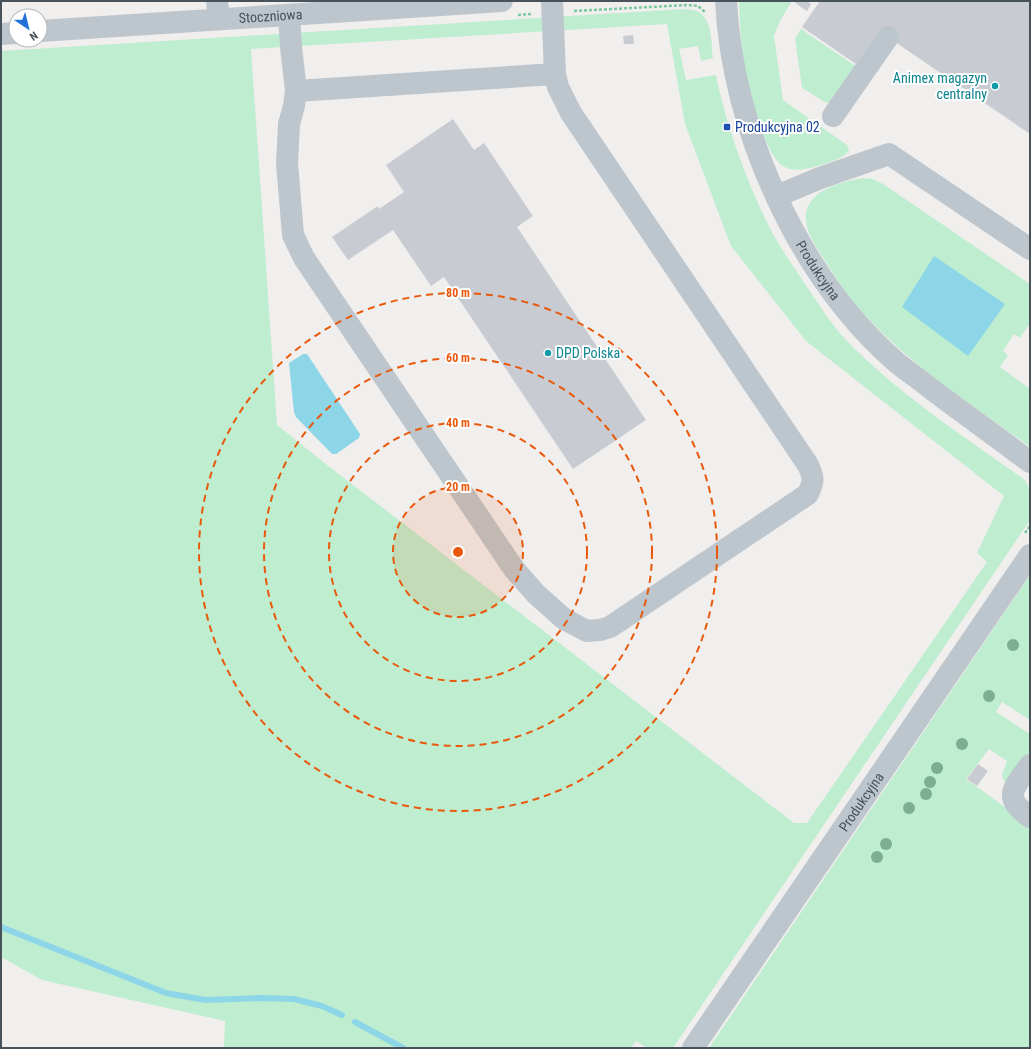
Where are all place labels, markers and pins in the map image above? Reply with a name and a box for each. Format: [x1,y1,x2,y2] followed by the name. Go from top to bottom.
[893,70,987,102] place label: Animex magazyn centralny
[990,81,1000,91] marker: Animex magazyn centralny
[735,119,820,135] place label: Produkcyjna 02
[722,122,732,132] marker: Produkcyjna 02
[556,345,620,361] place label: DPD Polska
[543,348,553,358] marker: DPD Polska
[451,545,465,559] centre of rings

